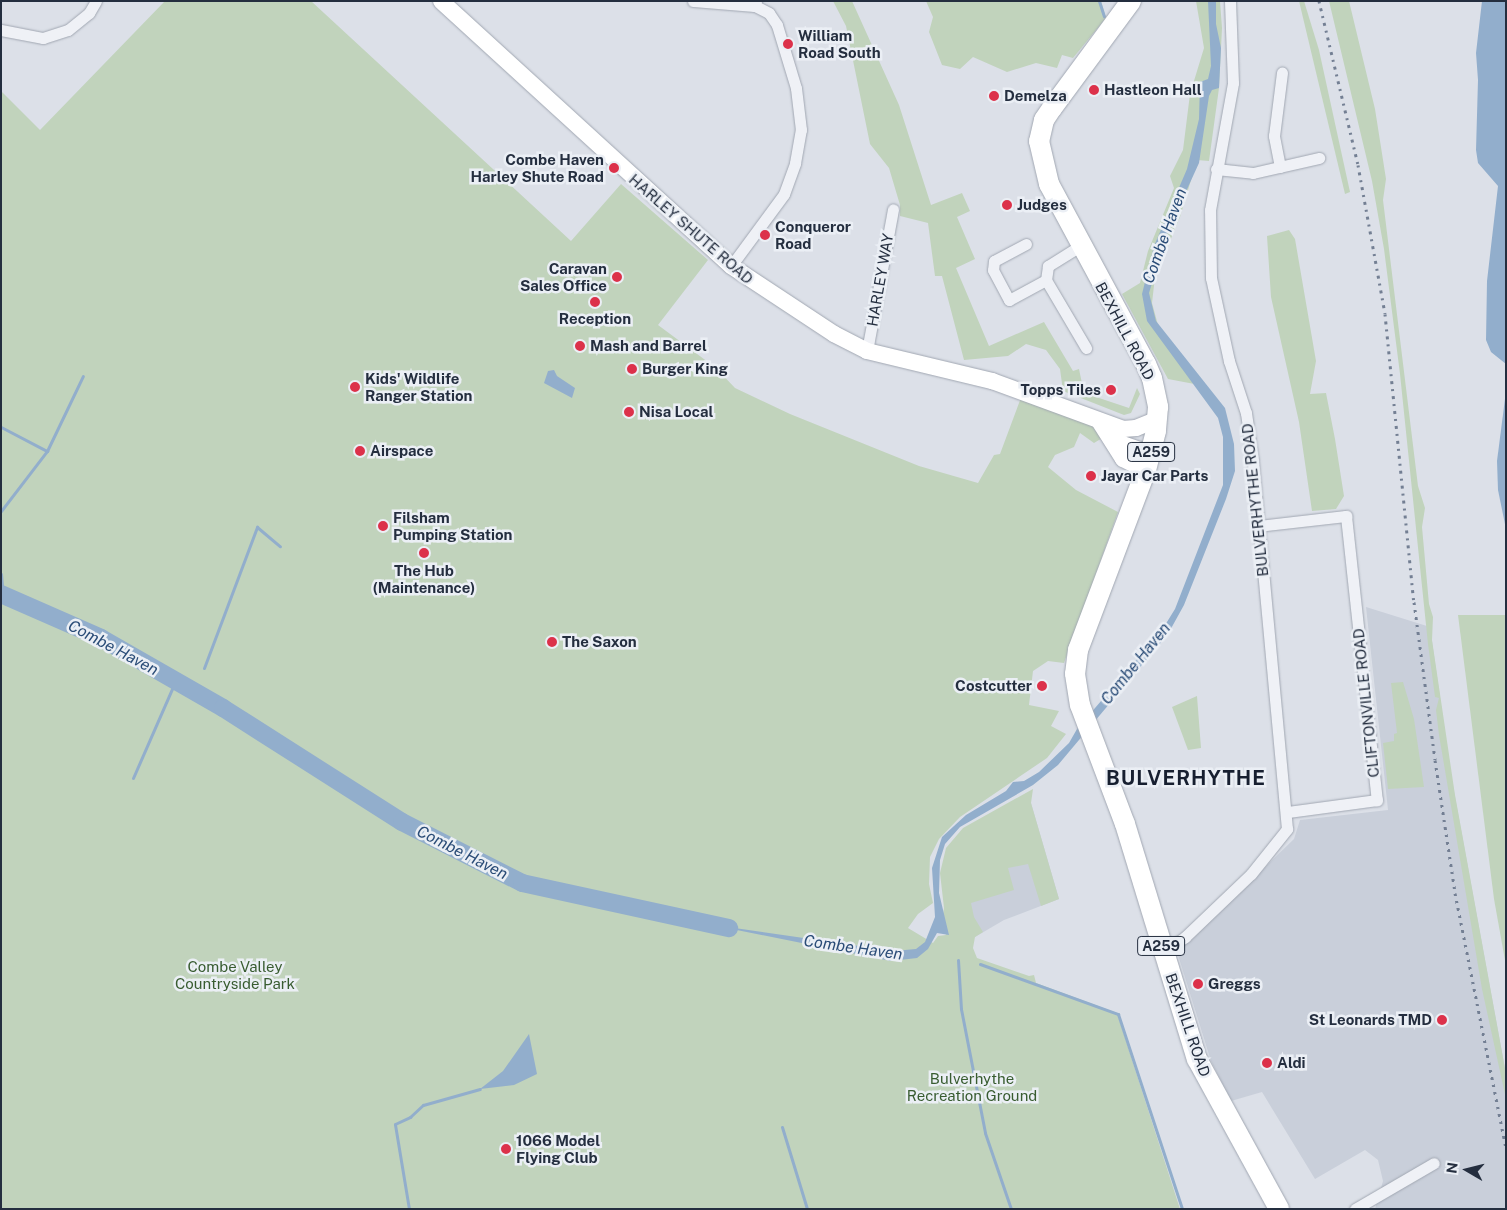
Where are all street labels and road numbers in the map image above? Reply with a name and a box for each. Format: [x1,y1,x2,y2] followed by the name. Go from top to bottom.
[625,170,757,288] street label: HARLEY SHUTE ROAD
[863,232,897,328] street label: HARLEY WAY
[1092,279,1158,383] street label: BEXHILL ROAD
[1238,423,1272,577] street label: BULVERHYTHE ROAD
[1126,441,1176,464] road number: A259
[1349,628,1383,778] street label: CLIFTONVILLE ROAD
[1136,934,1186,958] road number: A259
[1162,971,1214,1079] street label: BEXHILL ROAD

